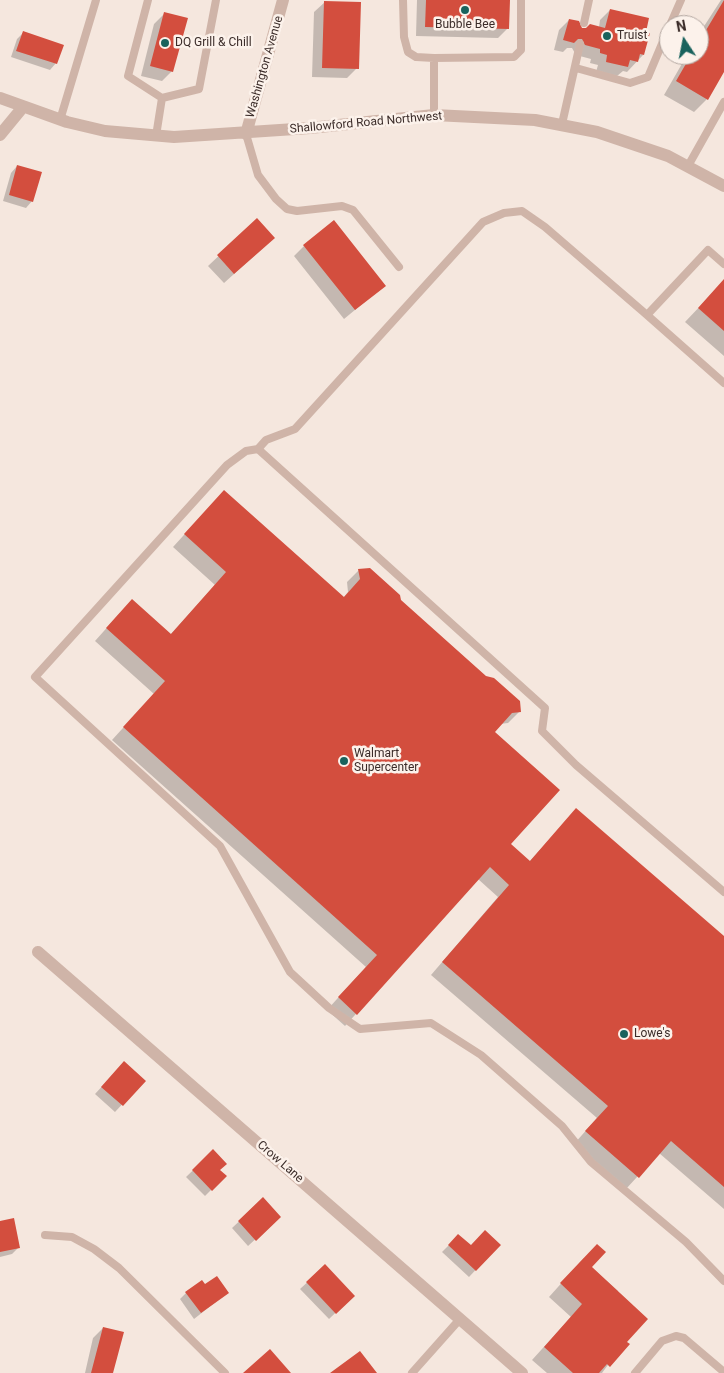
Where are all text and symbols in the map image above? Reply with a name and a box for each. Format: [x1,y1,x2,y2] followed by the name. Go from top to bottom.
[459,4,471,16] marker: Bubble Bee
[244,14,286,120] street label: Washington Avenue
[659,15,709,65] north arrow
[675,17,688,35] text: N
[435,18,495,32] place label: Bubble Bee
[617,29,647,43] place label: Truist
[601,30,613,42] marker: Truist
[175,36,252,50] place label: DQ Grill & Chill
[159,37,171,49] marker: DQ Grill & Chill
[289,109,443,137] street label: Shallowford Road Northwest
[354,747,418,775] place label: Walmart Supercenter
[338,755,350,767] marker: Walmart Supercenter
[634,1027,670,1041] place label: Lowe's
[618,1028,630,1040] marker: Lowe's
[254,1138,306,1186] street label: Crow Lane

